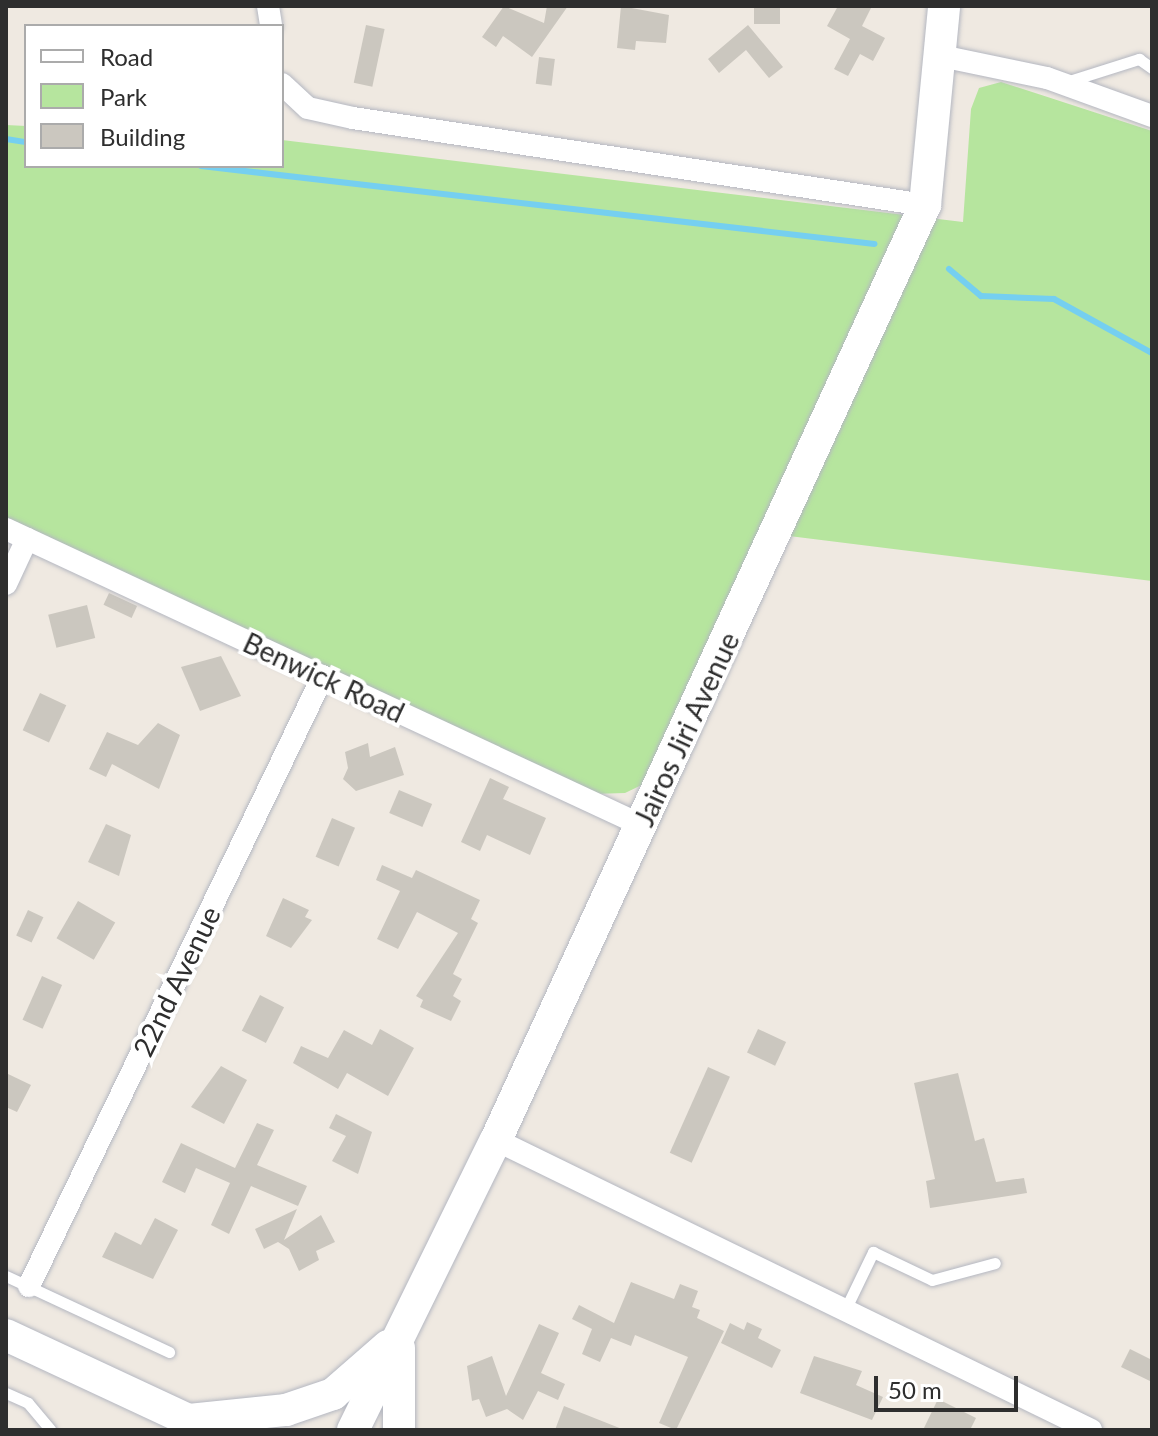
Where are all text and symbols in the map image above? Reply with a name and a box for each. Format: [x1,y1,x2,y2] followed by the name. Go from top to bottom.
[24,24,284,168] legend
[100,42,153,71] text: Road
[100,82,147,111] text: Park
[100,122,185,151] text: Building
[238,625,410,729] street label: Benwick Road
[626,626,746,832] street label: Jairos Jiri Avenue
[125,900,227,1062] street label: 22nd Avenue
[878,1360,1022,1410] scale bar
[888,1375,942,1404] text: 50 m

